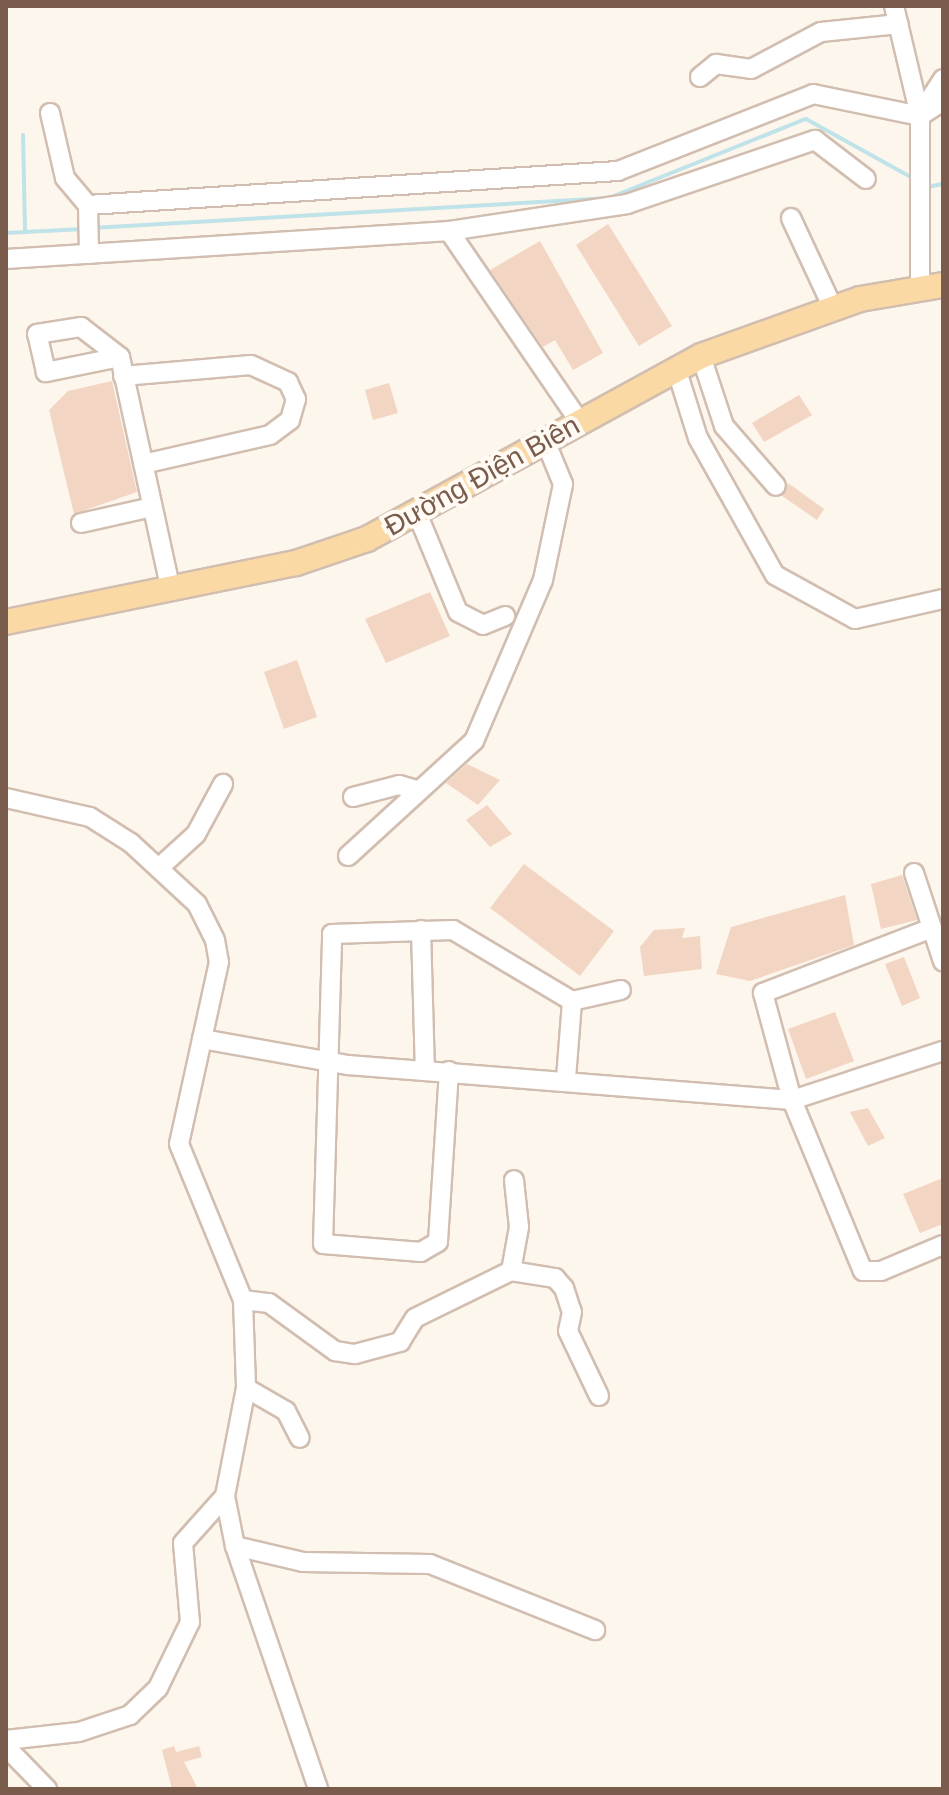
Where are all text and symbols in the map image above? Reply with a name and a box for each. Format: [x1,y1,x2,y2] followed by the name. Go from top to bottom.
[379,409,585,543] street label: Đường Điện Biên

